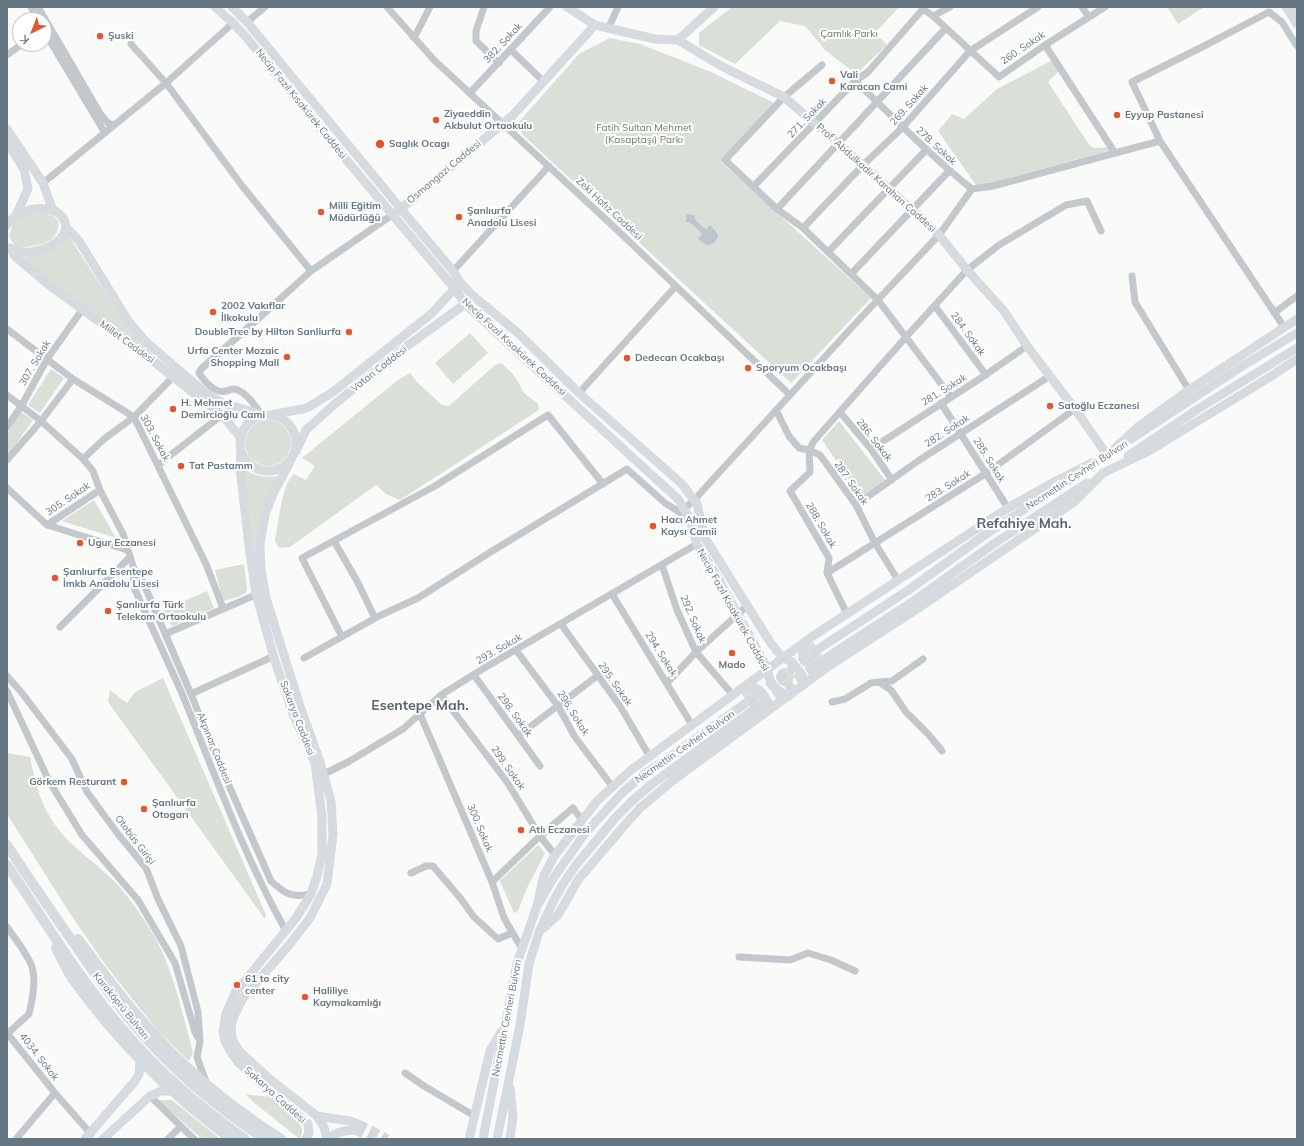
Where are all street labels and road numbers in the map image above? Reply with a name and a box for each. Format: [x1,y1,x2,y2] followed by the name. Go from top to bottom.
[481,20,525,66] street label: 382. Sokak
[998,29,1048,67] street label: 260. Sokak
[253,47,349,161] street label: Necip Fazıl Kısakürek Caddesi
[887,82,931,128] street label: 269. Sokak
[785,95,829,141] street label: 271. Sokak
[814,121,938,235] street label: Prof. Abdulkadir Karahan Caddesi
[913,124,959,168] street label: 278. Sokak
[405,138,483,206] street label: Osmangazi Caddesi
[573,175,645,243] street label: Zeki Hafız Caddesi
[460,296,568,398] street label: Necip Fazıl Kısakürek Caddesi
[948,310,988,358] street label: 284. Sokak
[97,318,157,366] street label: Millet Caddesi
[17,338,53,388] street label: 307. Sokak
[349,343,409,395] street label: Vatan Caddesi
[919,371,969,409] street label: 281. Sokak
[922,412,972,450] street label: 282. Sokak
[138,413,172,463] street label: 303. Sokak
[854,416,894,464] street label: 286. Sokak
[970,435,1008,485] street label: 285. Sokak
[1024,438,1130,512] street label: Necmettin Cevheri Bulvarı
[831,459,871,507] street label: 287. Sokak
[923,467,973,505] street label: 283. Sokak
[43,480,93,518] street label: 305. Sokak
[803,500,839,550] street label: 288. Sokak
[694,547,772,673] street label: Necip Fazıl Kısakürek Caddesi
[677,593,709,645] street label: 292. Sokak
[642,629,680,679] street label: 294. Sokak
[474,631,524,667] street label: 293. Sokak
[595,660,635,708] street label: 295. Sokak
[277,679,317,757] street label: Sakarya Caddesi
[554,688,592,738] street label: 296. Sokak
[495,691,535,739] street label: 298. Sokak
[633,708,737,786] street label: Necmettin Cevheri Bulvarı
[194,710,234,786] street label: Akpınar Caddesi
[488,744,528,792] street label: 299. Sokak
[464,802,496,854] street label: 300. Sokak
[112,813,158,867] street label: Otobüs Girişi
[490,958,524,1078] street label: Necmettin Cevheri Bulvarı
[90,970,152,1042] street label: Karaköprü Bulvarı
[17,1031,61,1083] street label: 4034. Sokak
[242,1064,308,1126] street label: Sakarya Caddesi

